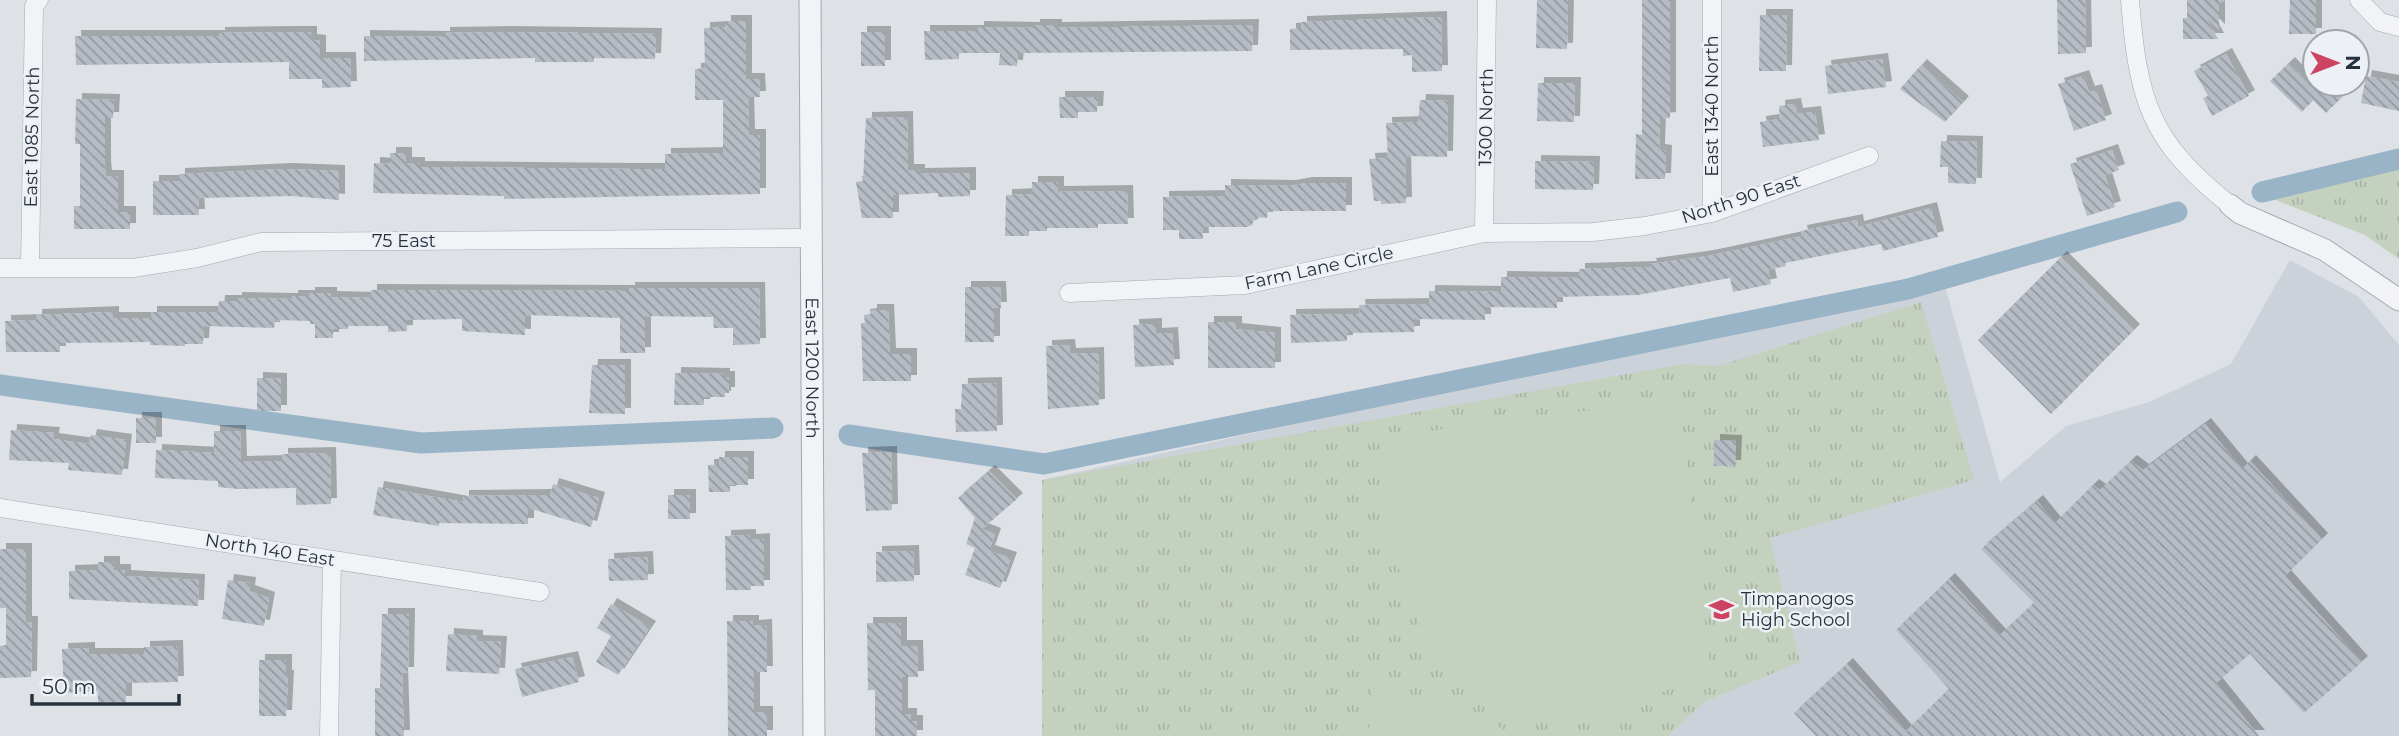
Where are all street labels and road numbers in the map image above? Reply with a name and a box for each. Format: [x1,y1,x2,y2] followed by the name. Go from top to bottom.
[1701,35,1723,177] street label: East 1340 North
[20,66,44,208] street label: East 1085 North
[1474,68,1498,166] street label: 1300 North
[1679,169,1803,229] street label: North 90 East
[372,230,436,252] street label: 75 East
[1242,241,1396,295] street label: Farm Lane Circle
[801,297,823,439] street label: East 1200 North
[203,529,337,571] street label: North 140 East

